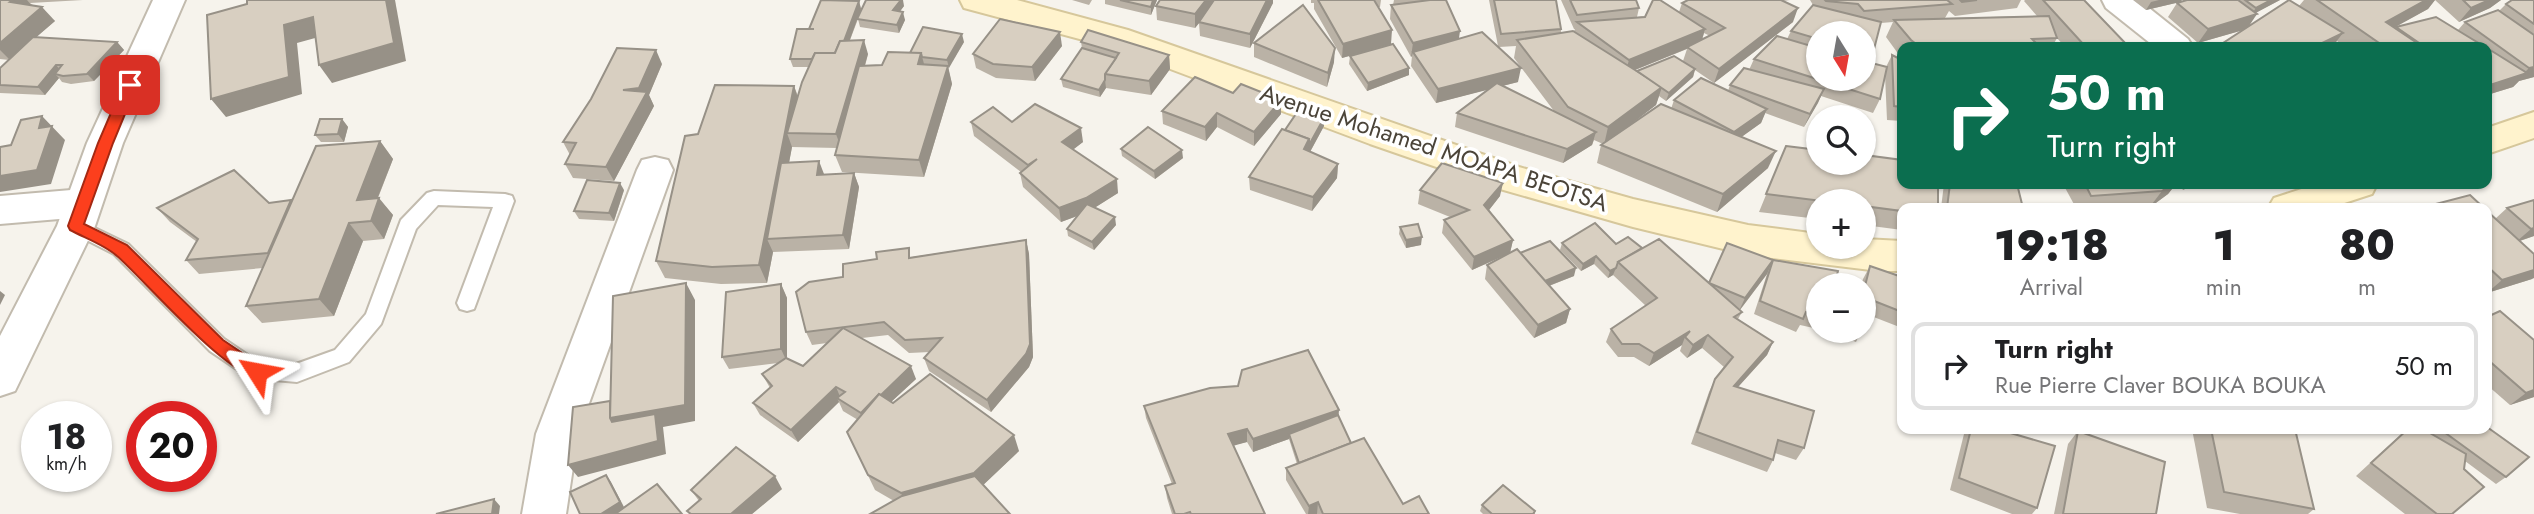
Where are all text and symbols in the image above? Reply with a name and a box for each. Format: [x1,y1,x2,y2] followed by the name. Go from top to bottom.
[1806,21,1876,91] north arrow
[1806,21,1876,343] map controls
[100,55,160,115] pin
[2047,58,2166,128] text: 50 m
[111,66,149,104] icon: arrive
[1932,70,2023,161] icon: right
[1256,75,1613,220] street label: Avenue Mohamed MOAPA BEOTSA
[1806,105,1876,175] button: search
[2047,123,2176,169] text: Turn right
[1806,189,1876,259] button: +
[1994,215,2109,276] text: 19:18
[2213,215,2235,276] text: 1
[2339,215,2395,276] text: 80
[2020,270,2083,304] text: Arrival
[2206,270,2242,304] text: min
[2358,270,2376,304] text: m
[1806,273,1876,343] button: −
[1995,330,2113,368] text: Turn right
[220,335,294,409] position arrow
[1936,347,1974,385] icon: right
[2395,347,2453,385] text: 50 m
[1995,368,2326,402] text: Rue Pierre Claver BOUKA BOUKA
[126,401,217,492] speed limit sign: 20
[47,412,86,462] text: 18
[46,451,87,477] text: km/h

